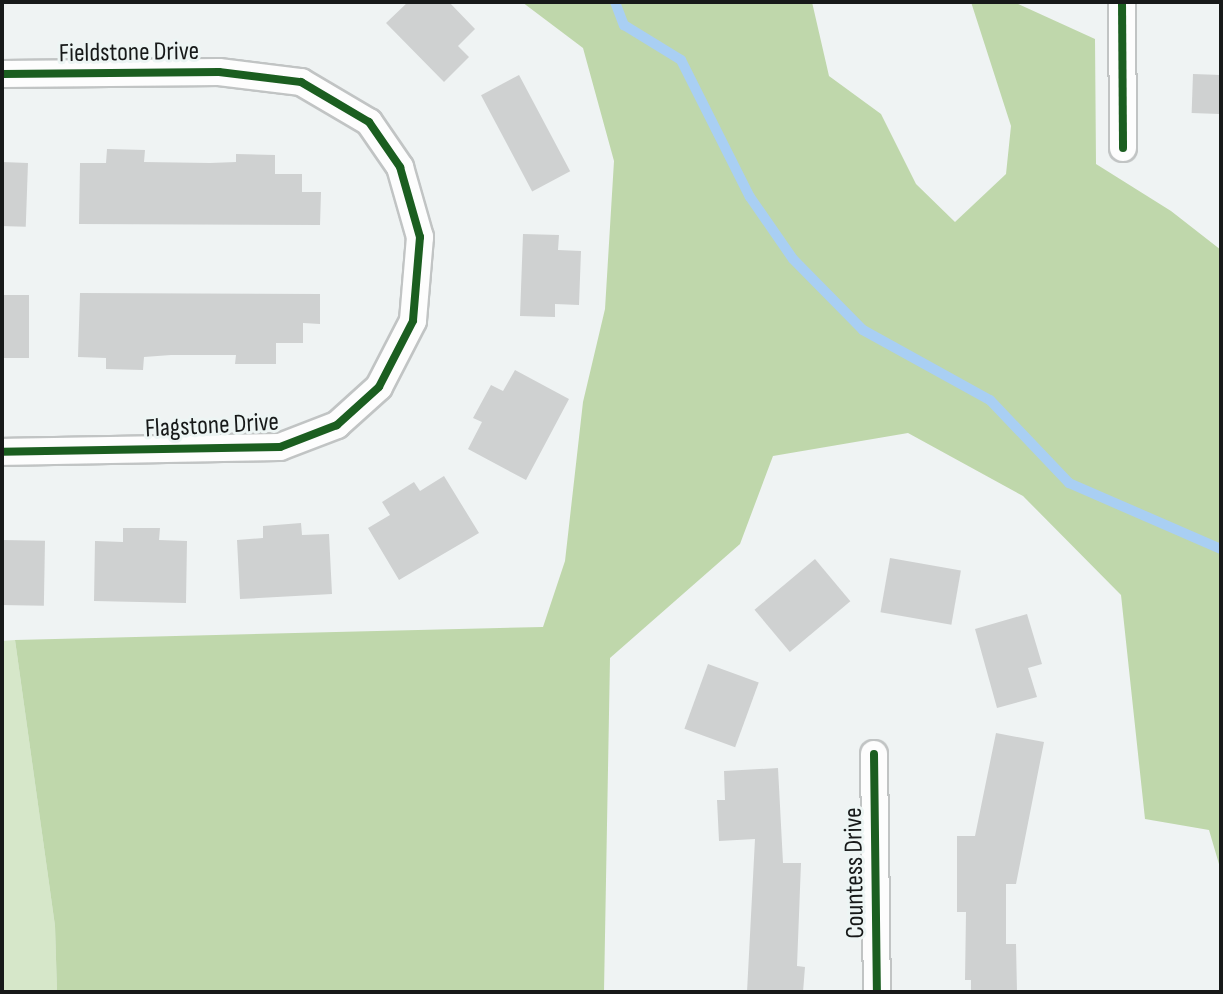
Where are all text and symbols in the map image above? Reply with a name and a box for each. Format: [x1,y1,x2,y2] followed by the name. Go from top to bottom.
[59,36,199,70] street label: Fieldstone Drive
[144,407,280,445] street label: Flagstone Drive
[838,807,872,939] street label: Countess Drive

